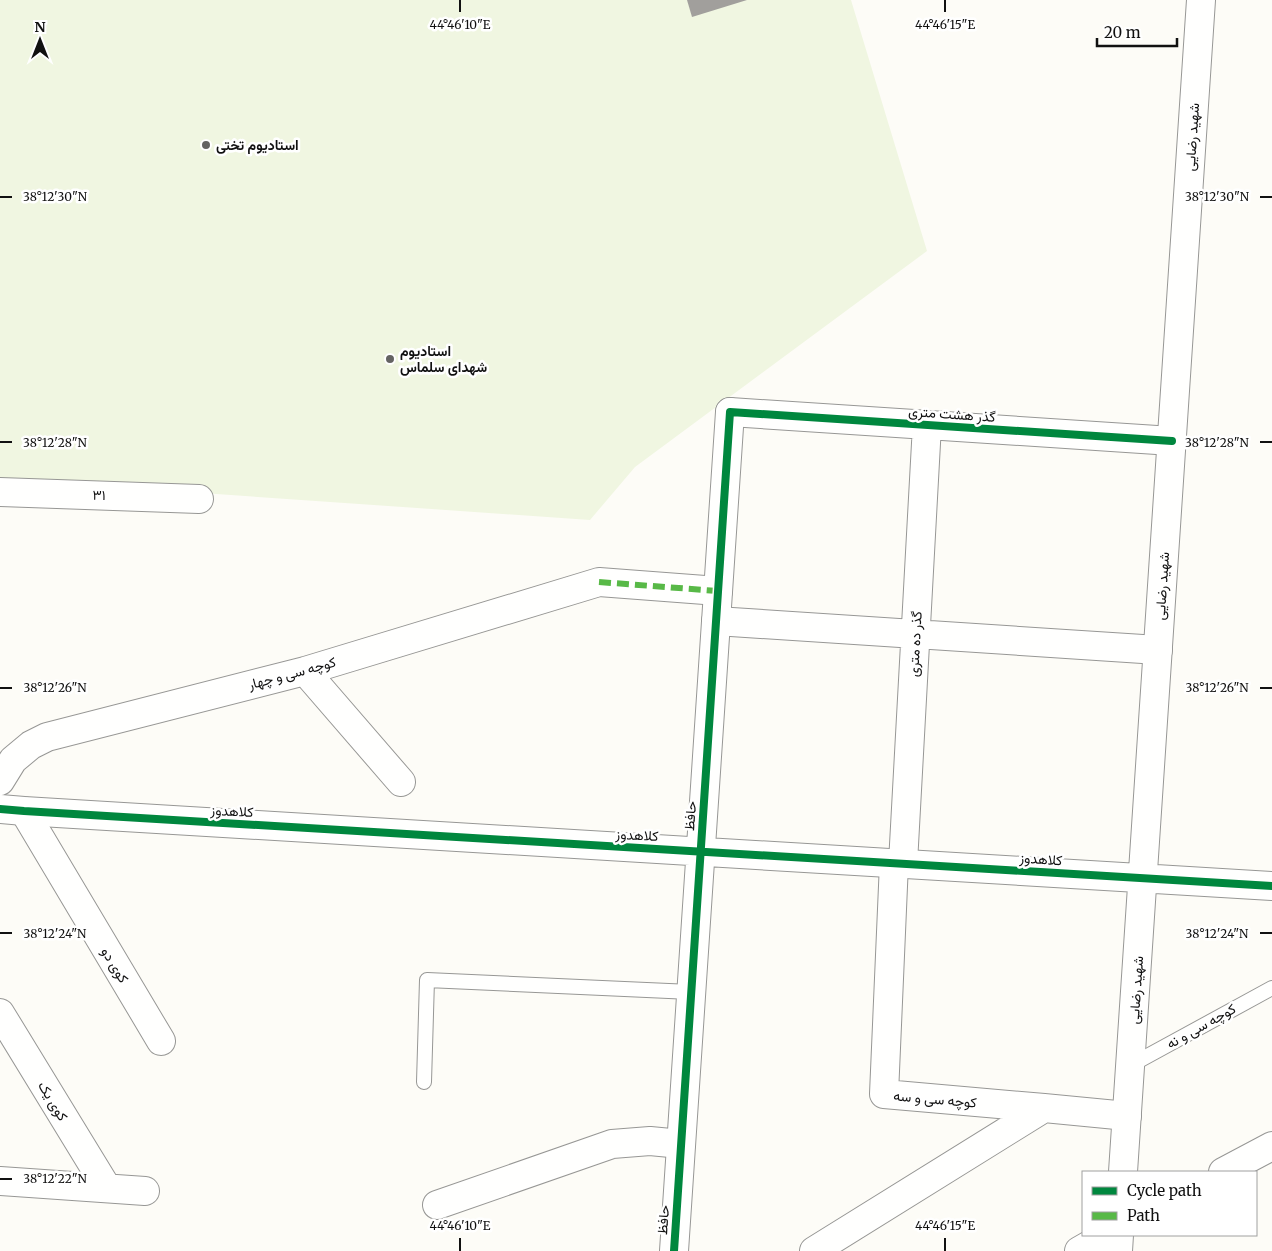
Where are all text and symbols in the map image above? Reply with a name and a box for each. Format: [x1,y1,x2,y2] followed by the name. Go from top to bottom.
[15,15,65,65] north arrow
[1097,15,1177,47] scale bar
[430,17,491,32] text: 44°46'10"E
[915,17,975,32] text: 44°46'15"E
[34,18,46,36] text: N
[1104,23,1141,42] text: 20 m
[1181,102,1203,172] street label: شهید رضایی
[216,136,299,154] place label: استادیوم تختی
[200,139,212,151] marker: استادیوم تختی
[23,189,88,204] text: 38°12'30"N
[1185,189,1250,204] text: 38°12'30"N
[400,342,487,376] place label: استادیوم شهدای سلماس
[384,353,396,365] marker: استادیوم شهدای سلماس
[908,402,996,426] street label: گذر هشت متری
[23,435,88,450] text: 38°12'28"N
[1185,435,1250,450] text: 38°12'28"N
[92,486,106,504] street label: ۳۱
[1151,551,1173,621] street label: شهید رضایی
[904,611,926,677] street label: گذر ده متری
[245,653,338,695] street label: کوچه سی و چهار
[23,680,87,695] text: 38°12'26"N
[1185,680,1249,695] text: 38°12'26"N
[680,800,700,832] street label: حافظ
[209,801,254,821] street label: کلاهدوز
[614,825,659,845] street label: کلاهدوز
[1018,848,1063,869] street label: کلاهدوز
[24,926,87,941] text: 38°12'24"N
[1186,926,1249,941] text: 38°12'24"N
[97,944,133,986] street label: کوی دو
[1125,955,1147,1025] street label: شهید رضایی
[1163,1000,1239,1053] street label: کوچه سی و نه
[34,1078,72,1124] street label: کوی یک
[892,1086,977,1113] street label: کوچه سی و سه
[23,1171,87,1186] text: 38°12'22"N
[1082,1171,1257,1236] legend
[1127,1181,1202,1200] text: Cycle path
[653,1204,673,1236] street label: حافظ
[1127,1206,1160,1225] text: Path
[430,1218,491,1233] text: 44°46'10"E
[915,1218,975,1233] text: 44°46'15"E

